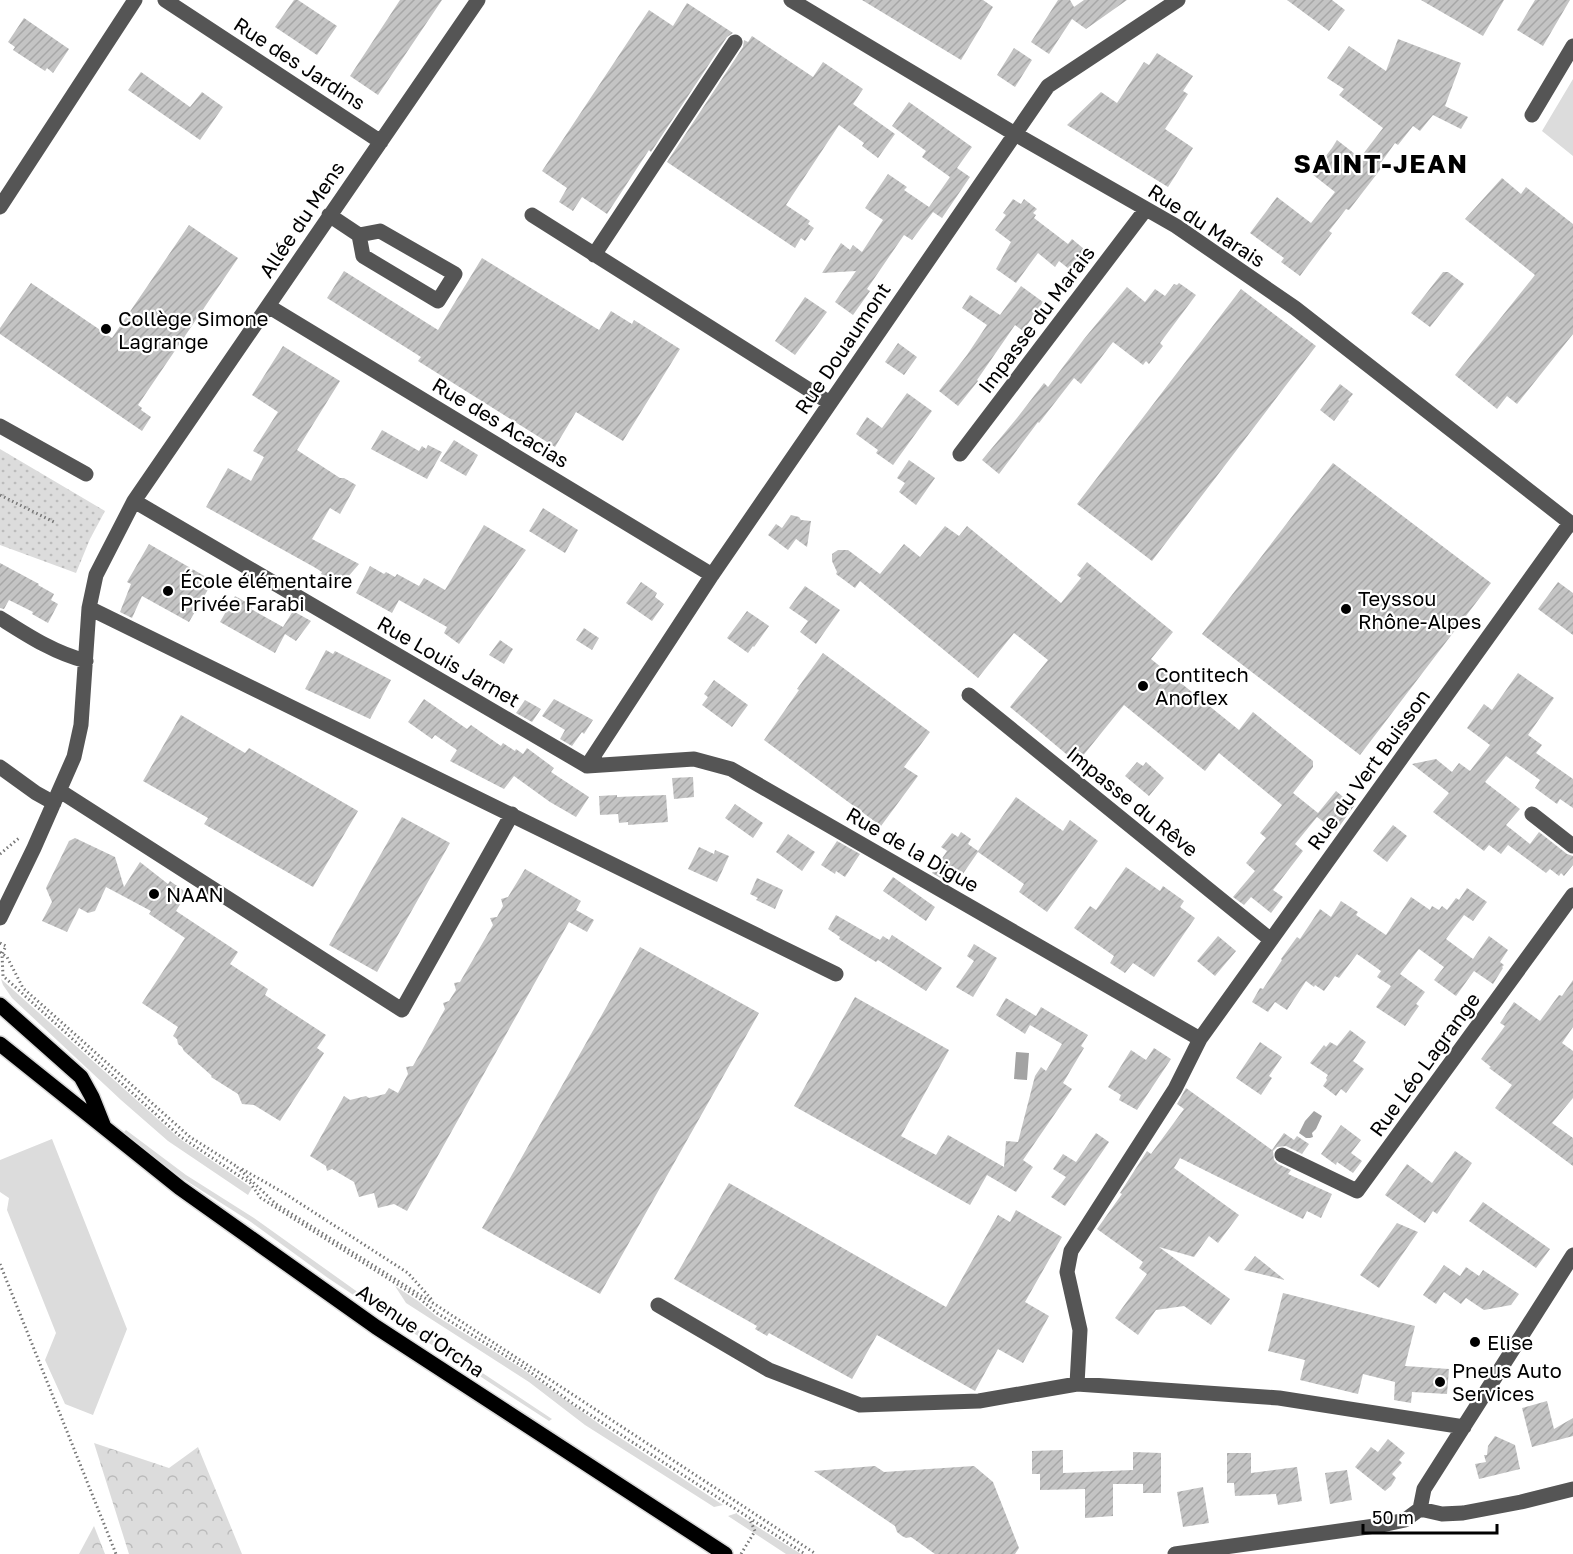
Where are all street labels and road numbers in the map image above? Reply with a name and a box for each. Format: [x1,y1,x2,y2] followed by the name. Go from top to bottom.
[230,12,370,114] street label: Rue des Jardins
[253,156,349,282] street label: Allée du Mens
[1144,178,1270,272] street label: Rue du Marais
[973,241,1099,397] street label: Impasse du Marais
[789,278,895,418] street label: Rue Douaumont
[428,372,574,472] street label: Rue des Acacias
[374,611,524,711] street label: Rue Louis Jarnet
[1302,684,1434,854] street label: Rue du Vert Buisson
[1063,741,1203,861] street label: Impasse du Rêve
[843,801,983,897] street label: Rue de la Digue
[1364,987,1484,1141] street label: Rue Léo Lagrange
[352,1278,490,1382] street label: Avenue d'Orcha

